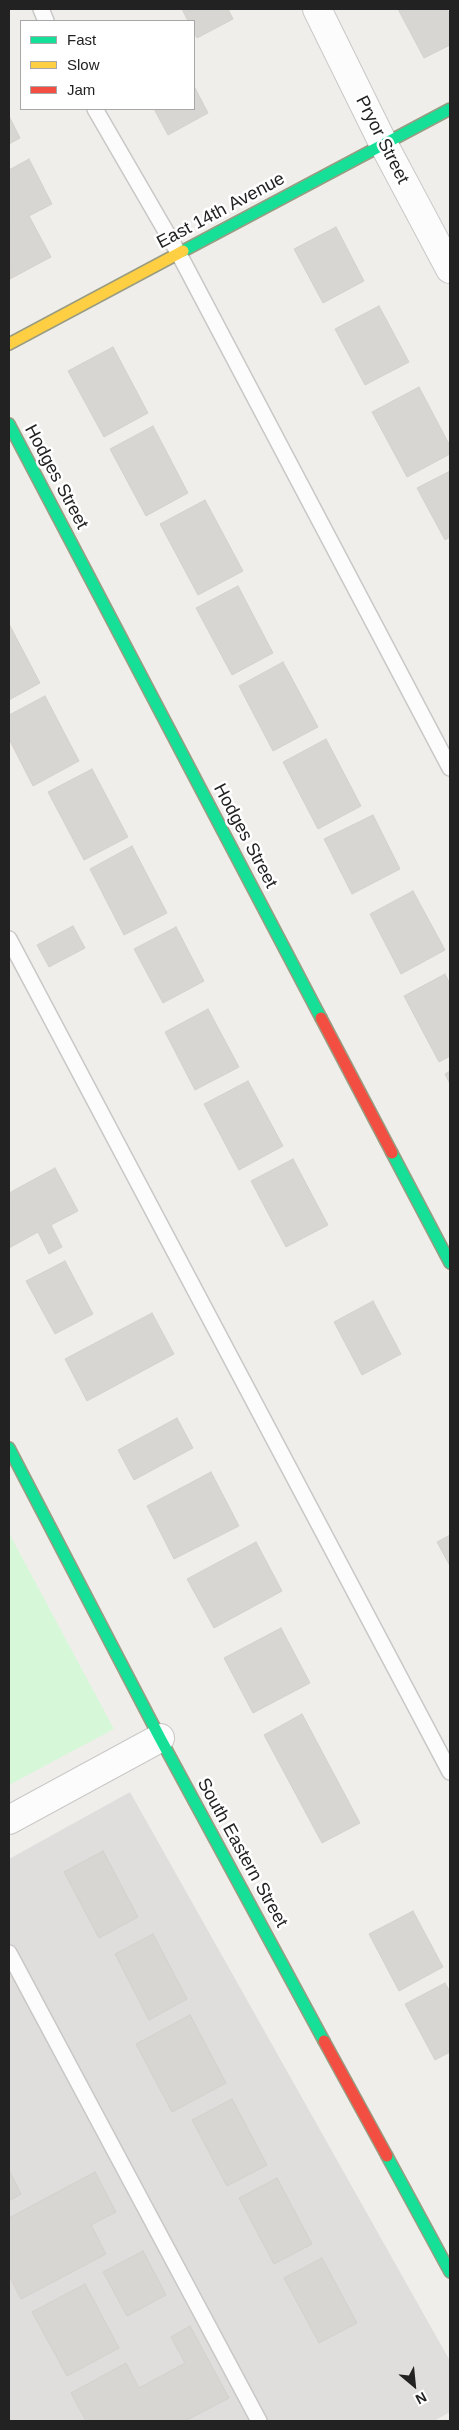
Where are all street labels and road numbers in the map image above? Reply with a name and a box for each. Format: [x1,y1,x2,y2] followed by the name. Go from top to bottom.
[351,92,413,188] street label: Pryor Street
[153,168,289,254] street label: East 14th Avenue
[19,421,93,533] street label: Hodges Street
[208,780,282,892] street label: Hodges Street
[192,1775,292,1931] street label: South Eastern Street

